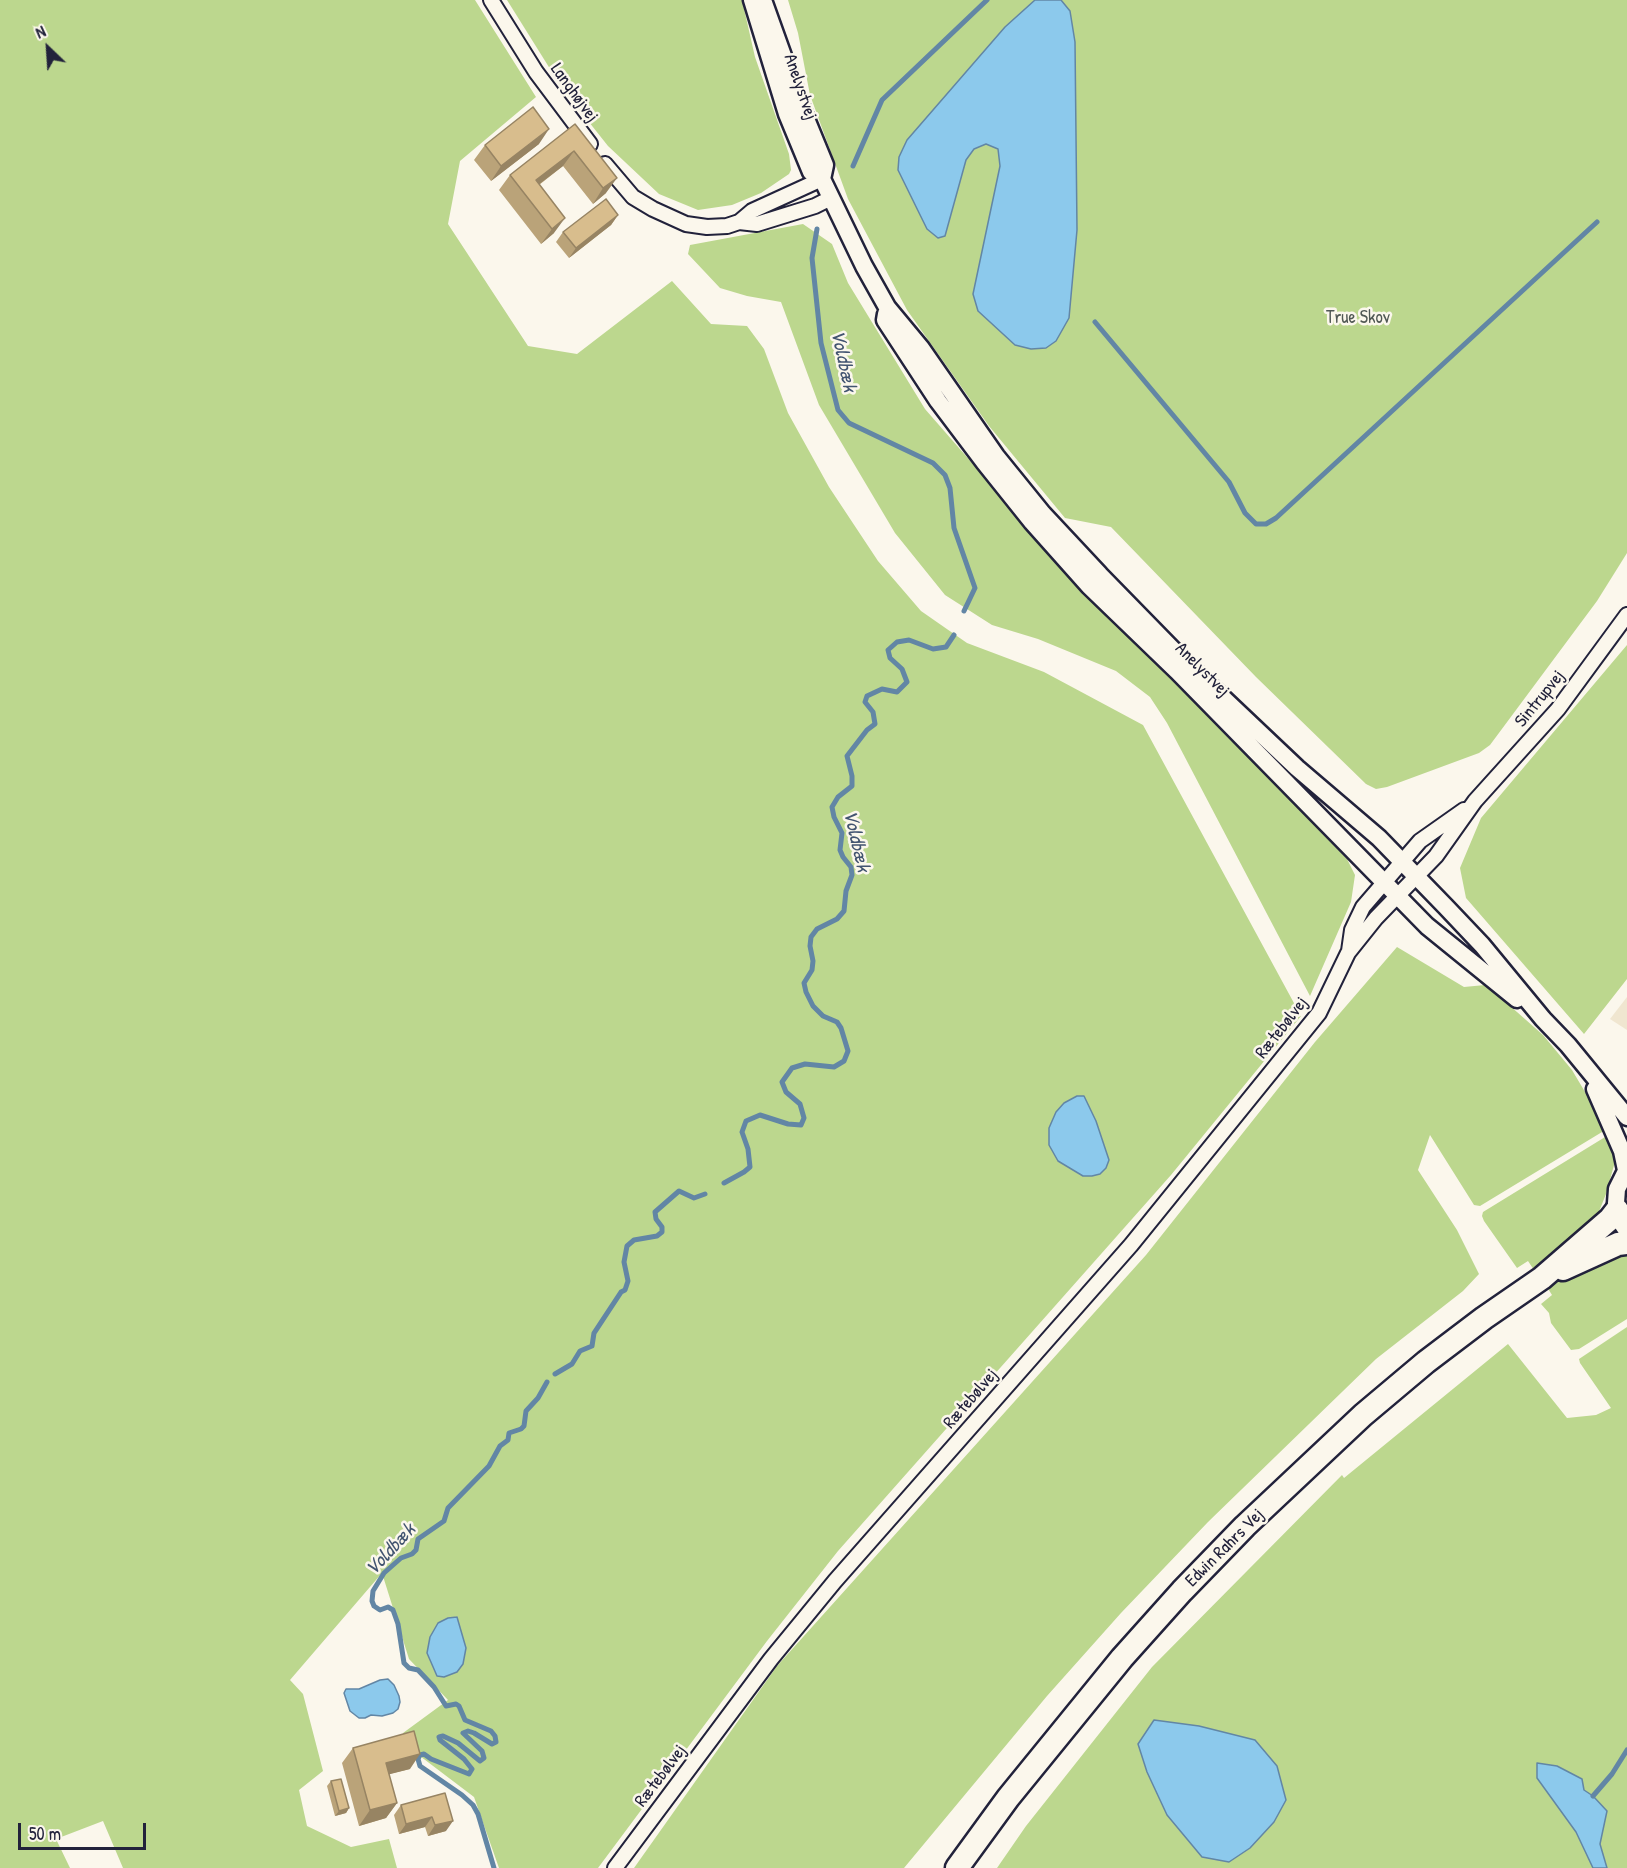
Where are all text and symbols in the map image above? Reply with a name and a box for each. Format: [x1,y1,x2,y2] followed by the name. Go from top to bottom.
[18,18,78,78] north arrow
[32,20,49,43] text: N
[779,51,821,123] street label: Anelystvej
[545,59,603,127] street label: Langhøjvej
[1326,307,1390,329] park label: True Skov
[825,328,861,394] water label: Voldbæk
[1170,638,1234,702] street label: Anelystvej
[1511,666,1569,732] street label: Sintrupvej
[837,808,875,874] water label: Voldbæk
[1251,993,1313,1063] street label: Rætebølvej
[939,1365,1003,1433] street label: Rætebølvej
[1181,1504,1269,1592] street label: Edwin Rahrs Vej
[361,1519,421,1581] water label: Voldbæk
[631,1741,691,1811] street label: Rætebølvej
[21,1811,148,1849] scale bar
[29,1821,61,1846] text: 50 m

